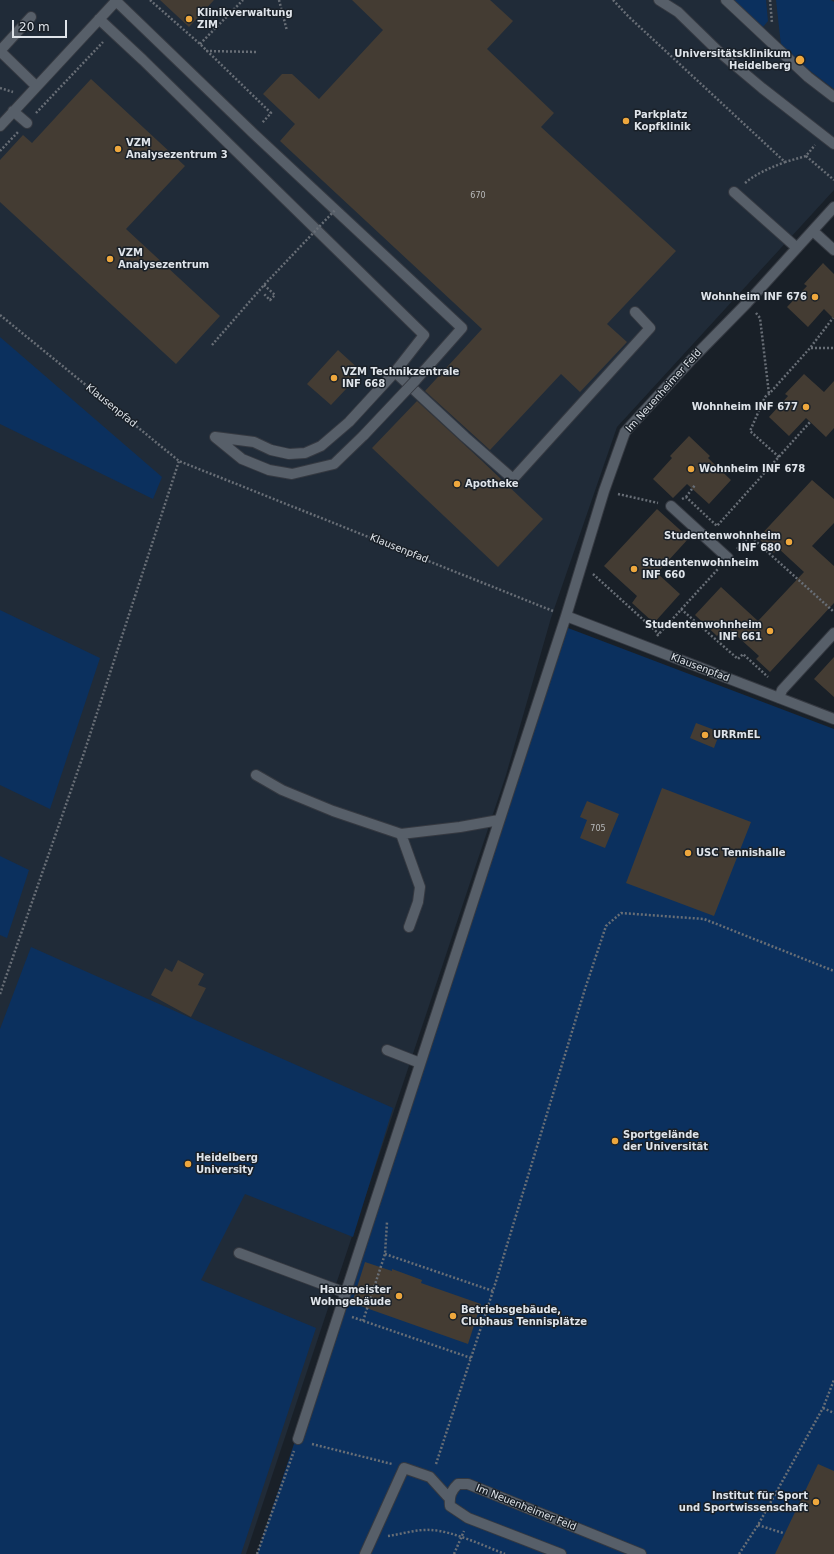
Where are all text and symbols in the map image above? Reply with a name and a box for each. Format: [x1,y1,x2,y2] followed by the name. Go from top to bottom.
[197,7,293,30] place label: Klinikverwaltung ZIM
[14,12,69,38] scale bar
[184,14,194,24] marker: Klinikverwaltung ZIM
[19,20,50,34] text: 20 m
[674,48,791,72] place label: Universitätsklinikum Heidelberg
[794,54,806,66] marker: Universitätsklinikum Heidelberg
[634,109,691,132] place label: Parkplatz Kopfklinik
[621,116,631,126] marker: Parkplatz Kopfklinik
[126,137,228,160] place label: VZM Analysezentrum 3
[113,144,123,154] marker: VZM Analysezentrum 3
[470,191,486,201] house number: 670
[118,247,209,270] place label: VZM Analysezentrum
[105,254,115,264] marker: VZM Analysezentrum
[701,291,807,303] place label: Wohnheim INF 676
[810,292,820,302] marker: Wohnheim INF 676
[624,347,704,435] street label: Im Neuenheimer Feld
[342,366,459,390] place label: VZM Technikzentrale INF 668
[329,373,339,383] marker: VZM Technikzentrale INF 668
[83,382,139,430] street label: Klausenpfad
[692,401,798,413] place label: Wohnheim INF 677
[801,402,811,412] marker: Wohnheim INF 677
[699,463,805,475] place label: Wohnheim INF 678
[686,464,696,474] marker: Wohnheim INF 678
[465,478,519,490] place label: Apotheke
[452,479,462,489] marker: Apotheke
[664,530,781,554] place label: Studentenwohnheim INF 680
[368,532,430,566] street label: Klausenpfad
[784,537,794,547] marker: Studentenwohnheim INF 680
[642,557,759,580] place label: Studentenwohnheim INF 660
[629,564,639,574] marker: Studentenwohnheim INF 660
[645,619,762,642] place label: Studentenwohnheim INF 661
[765,626,775,636] marker: Studentenwohnheim INF 661
[669,651,731,685] street label: Klausenpfad
[713,729,760,741] place label: URRmEL
[700,730,710,740] marker: URRmEL
[590,824,606,834] house number: 705
[696,847,786,859] place label: USC Tennishalle
[683,848,693,858] marker: USC Tennishalle
[623,1129,708,1152] place label: Sportgelände der Universität
[610,1136,620,1146] marker: Sportgelände der Universität
[196,1152,258,1176] place label: Heidelberg University
[183,1159,193,1169] marker: Heidelberg University
[310,1284,391,1308] place label: Hausmeister Wohngebäude
[394,1291,404,1301] marker: Hausmeister Wohngebäude
[461,1304,587,1328] place label: Betriebsgebäude, Clubhaus Tennisplätze
[448,1311,458,1321] marker: Betriebsgebäude, Clubhaus Tennisplätze
[474,1482,578,1534] street label: Im Neuenheimer Feld
[679,1490,808,1514] place label: Institut für Sport und Sportwissenschaft
[811,1497,821,1507] marker: Institut für Sport und Sportwissenschaft

